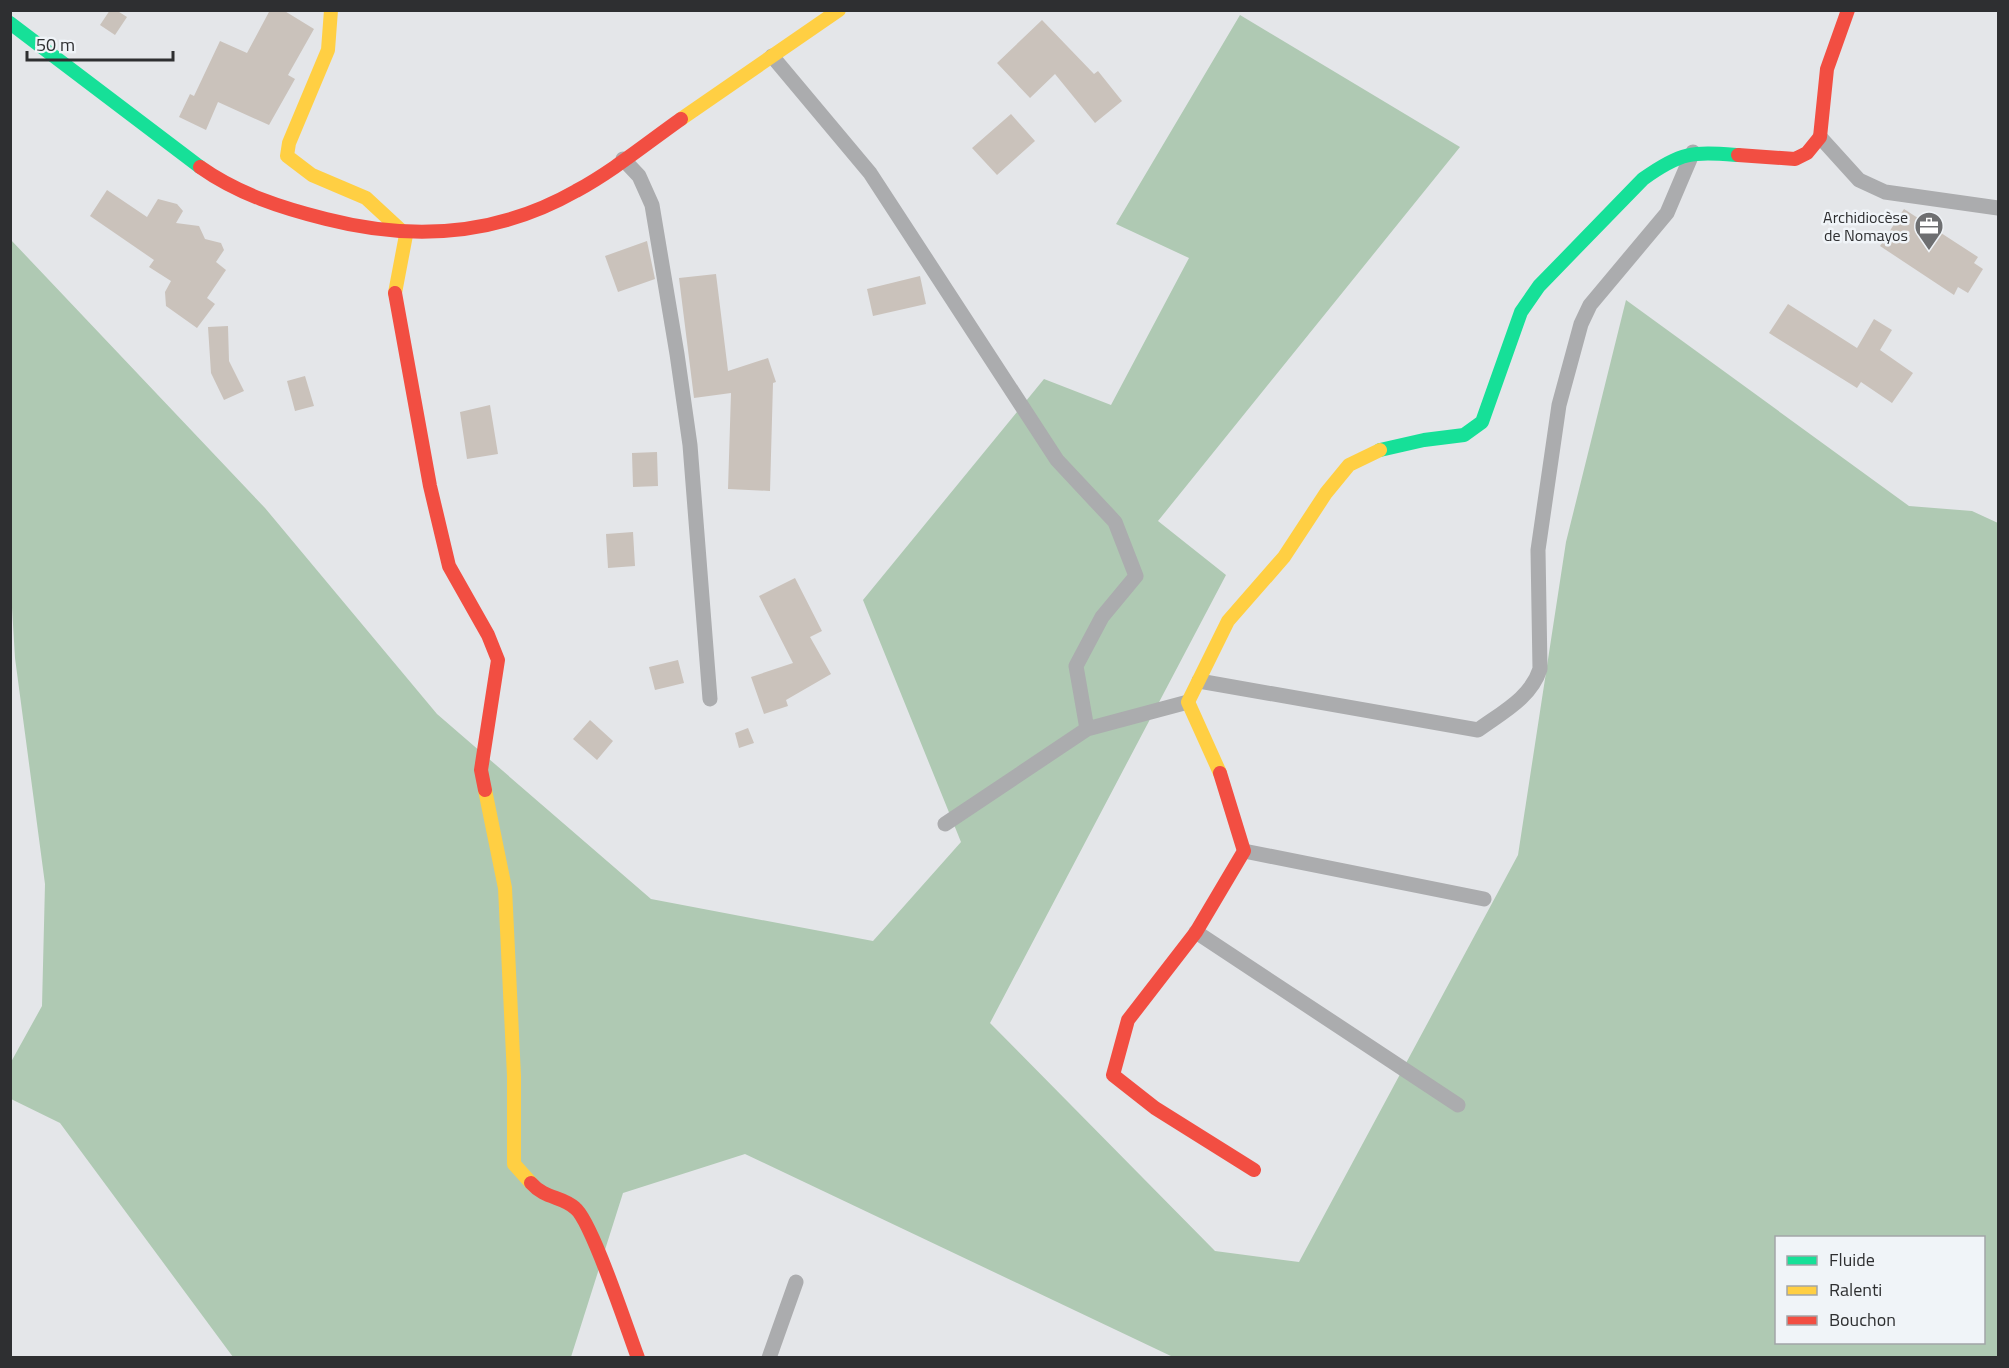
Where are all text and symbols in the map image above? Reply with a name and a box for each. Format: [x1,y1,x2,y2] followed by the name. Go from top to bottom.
[27,24,172,62] scale bar
[36,31,75,58] text: 50 m
[1823,205,1908,247] place label: Archidiocèse de Nomayos
[1913,210,1945,252] office icon: Archidiocèse de Nomayos
[1775,1236,1985,1344] legend
[1829,1246,1875,1273] text: Fluide
[1829,1276,1882,1303] text: Ralenti
[1829,1306,1896,1333] text: Bouchon

